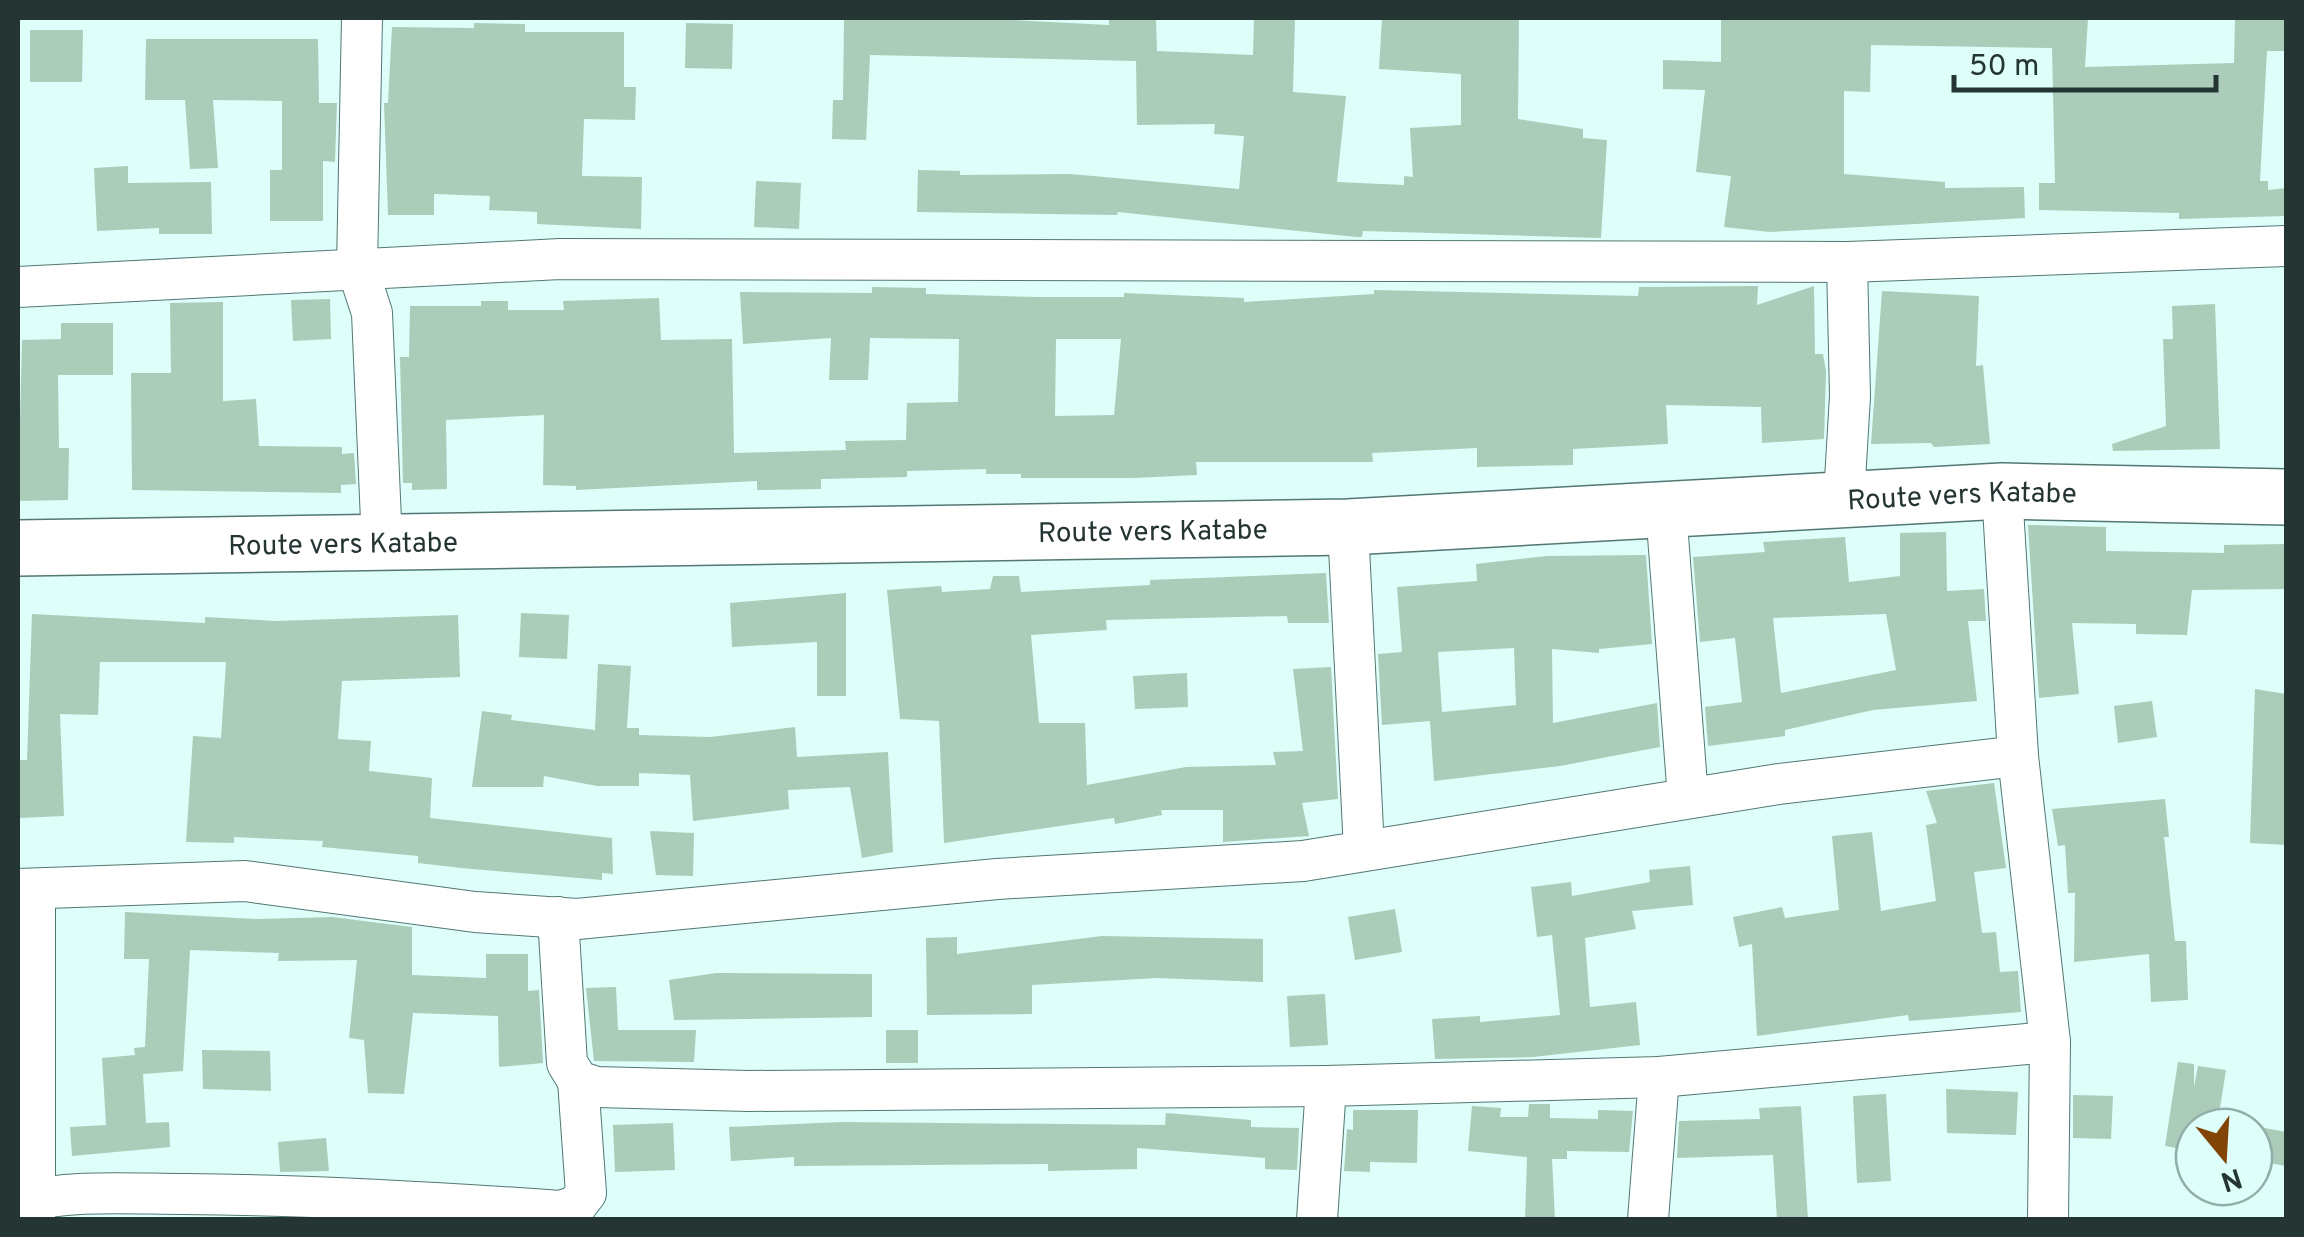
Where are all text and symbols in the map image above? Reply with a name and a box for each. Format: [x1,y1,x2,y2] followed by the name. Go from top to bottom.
[1954,30,2216,92] scale bar
[1969,49,2039,86] text: 50 m
[1846,476,2077,520] street label: Route vers Katabe
[1038,513,1268,553] street label: Route vers Katabe
[228,526,458,566] street label: Route vers Katabe
[2174,1107,2274,1207] north arrow
[2216,1158,2246,1198] text: N

